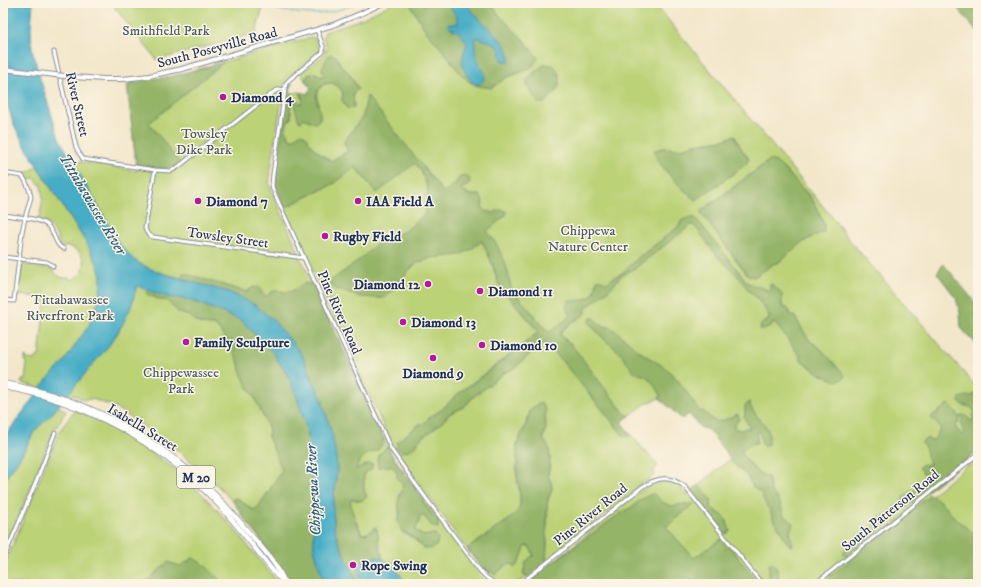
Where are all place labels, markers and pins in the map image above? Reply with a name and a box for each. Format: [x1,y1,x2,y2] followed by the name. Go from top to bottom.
[231,89,295,107] place label: Diamond 4
[218,92,228,102] marker: Diamond 4
[206,193,268,211] place label: Diamond 7
[366,193,435,211] place label: IAA Field A
[193,196,203,206] marker: Diamond 7
[353,196,363,206] marker: IAA Field A
[333,228,402,246] place label: Rugby Field
[320,231,330,241] marker: Rugby Field
[353,276,421,294] place label: Diamond 12
[423,279,433,289] marker: Diamond 12
[488,283,553,301] place label: Diamond 11
[475,286,485,296] marker: Diamond 11
[411,314,476,332] place label: Diamond 13
[398,317,408,327] marker: Diamond 13
[194,334,290,352] place label: Family Sculpture
[181,337,191,347] marker: Family Sculpture
[490,337,558,355] place label: Diamond 10
[477,340,487,350] marker: Diamond 10
[428,353,438,363] marker: Diamond 9
[402,365,464,383] place label: Diamond 9
[361,557,428,575] place label: Rope Swing
[348,560,358,570] marker: Rope Swing

